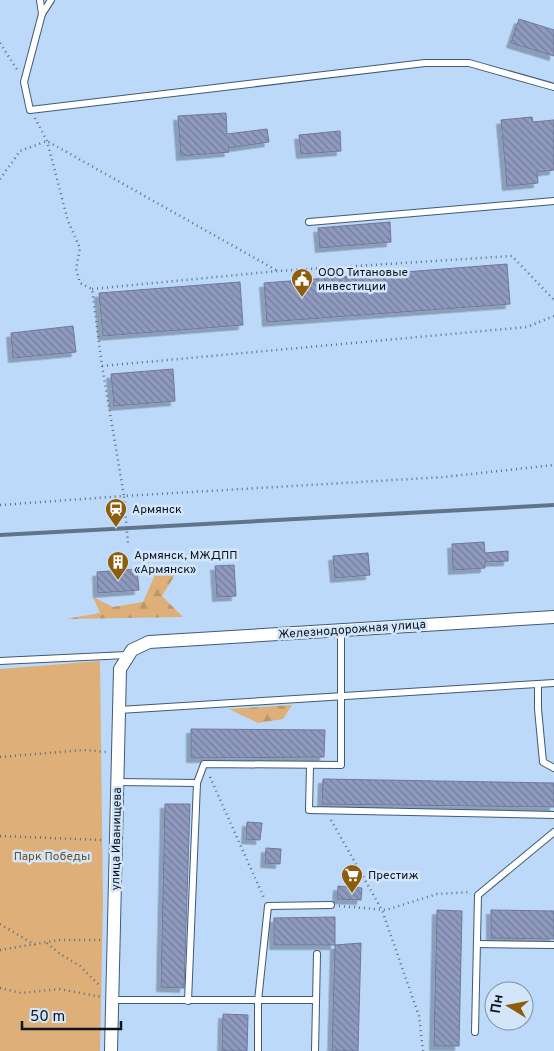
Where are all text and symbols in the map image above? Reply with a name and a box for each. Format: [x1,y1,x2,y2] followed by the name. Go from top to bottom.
[318,265,408,295] place label: ООО Титановые инвестиции
[290,267,314,298] public building icon: ООО Титановые инвестиции
[104,497,128,528] station icon: Армянск
[132,502,182,518] place label: Армянск
[134,548,238,578] place label: Армянск, МЖДПП «Армянск»
[106,550,130,581] building icon: Армянск, МЖДПП «Армянск»
[278,617,426,643] street label: Железнодорожная улица
[108,787,126,891] street label: улица Иванищева
[14,849,90,865] park label: Парк Победы
[340,863,364,894] supermarket icon: Престиж
[368,868,419,884] place label: Престиж
[484,981,534,1031] north arrow
[488,993,508,1015] text: Пн
[22,998,121,1030] scale bar
[30,1008,65,1027] text: 50 m

